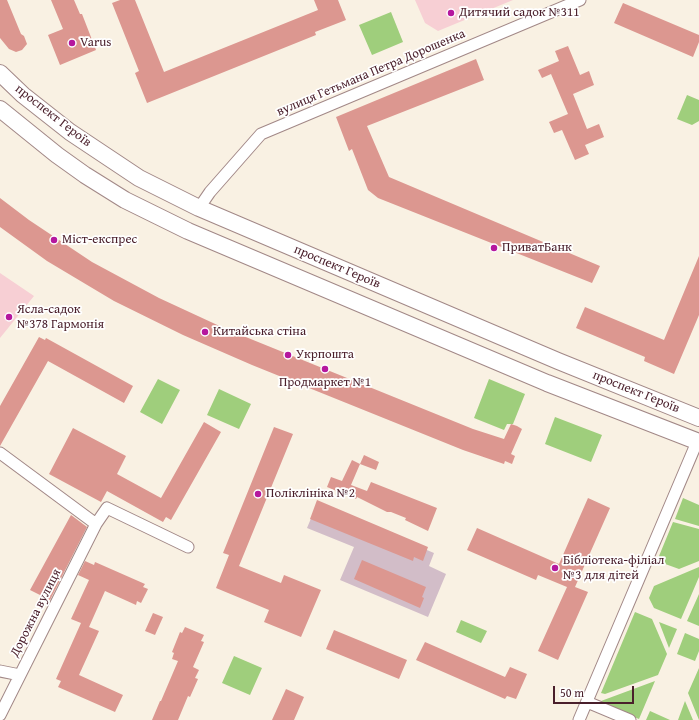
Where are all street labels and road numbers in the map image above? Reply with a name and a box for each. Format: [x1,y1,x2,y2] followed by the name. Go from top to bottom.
[274,26,468,120] street label: вулиця Гетьмана Петра Дорошенка
[12,81,94,151] street label: проспект Героїв
[291,242,383,292] street label: проспект Героїв
[590,367,682,417] street label: проспект Героїв
[7,566,65,660] street label: Дорожна вулиця

